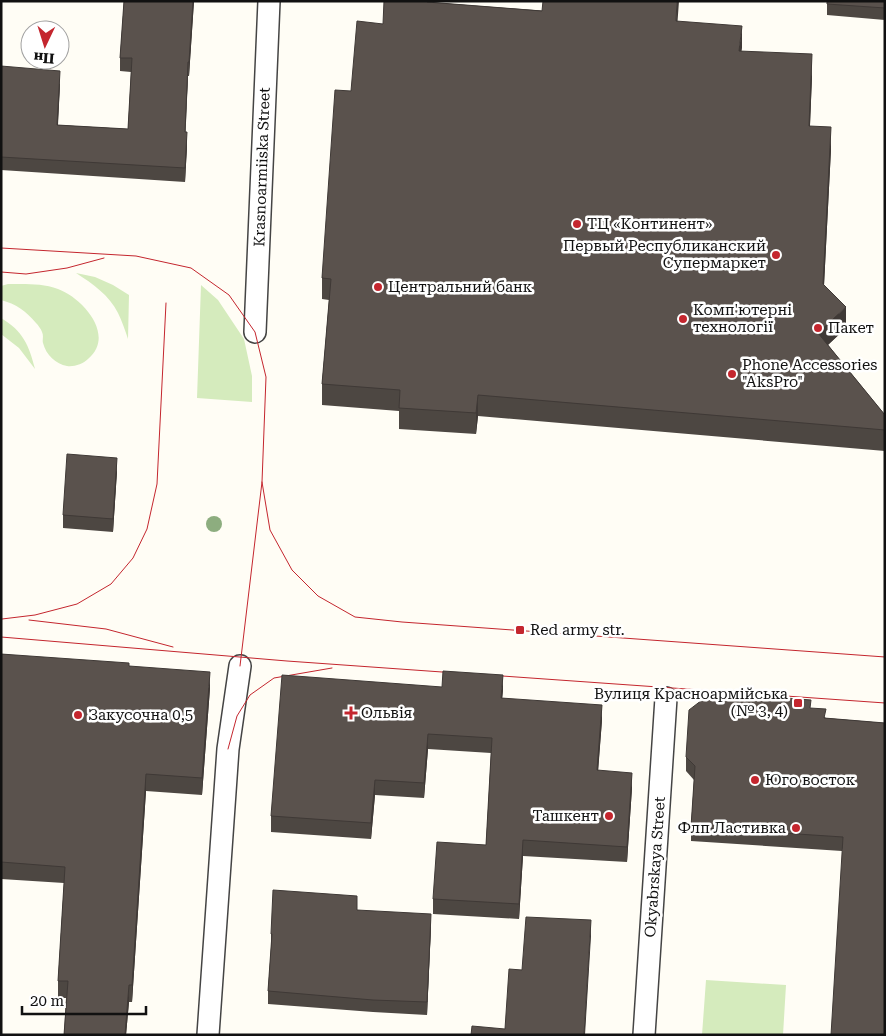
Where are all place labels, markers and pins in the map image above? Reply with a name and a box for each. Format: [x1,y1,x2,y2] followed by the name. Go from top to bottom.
[587,215,712,233] place label: ТЦ «Континент»
[571,218,583,230] marker: ТЦ «Континент»
[563,237,766,272] place label: Первый Республиканский Супермаркет
[770,249,782,261] marker: Первый Республиканский Супермаркет
[388,278,533,296] place label: Центральний банк
[372,281,384,293] marker: Центральний банк
[693,301,792,336] place label: Комп'ютерні технології
[677,313,689,325] marker: Комп'ютерні технології
[828,319,874,337] place label: Пакет
[812,322,824,334] marker: Пакет
[742,356,877,391] place label: Phone Accessories "AksPro"
[726,368,738,380] marker: Phone Accessories "AksPro"
[530,621,625,639] place label: Red army str.
[514,624,526,636] marker: Red army str.
[594,685,788,720] place label: Вулиця Красноармійська (№ 3, 4)
[792,697,804,709] marker: Вулиця Красноармійська (№ 3, 4)
[361,704,412,722] place label: Ольвія
[88,706,193,724] place label: Закусочна 0,5
[345,707,357,719] marker: Ольвія
[72,709,84,721] marker: Закусочна 0,5
[765,771,856,789] place label: Юго восток
[749,774,761,786] marker: Юго восток
[533,807,599,825] place label: Ташкент
[603,810,615,822] marker: Ташкент
[678,819,786,837] place label: Флп Ластивка
[790,822,802,834] marker: Флп Ластивка

